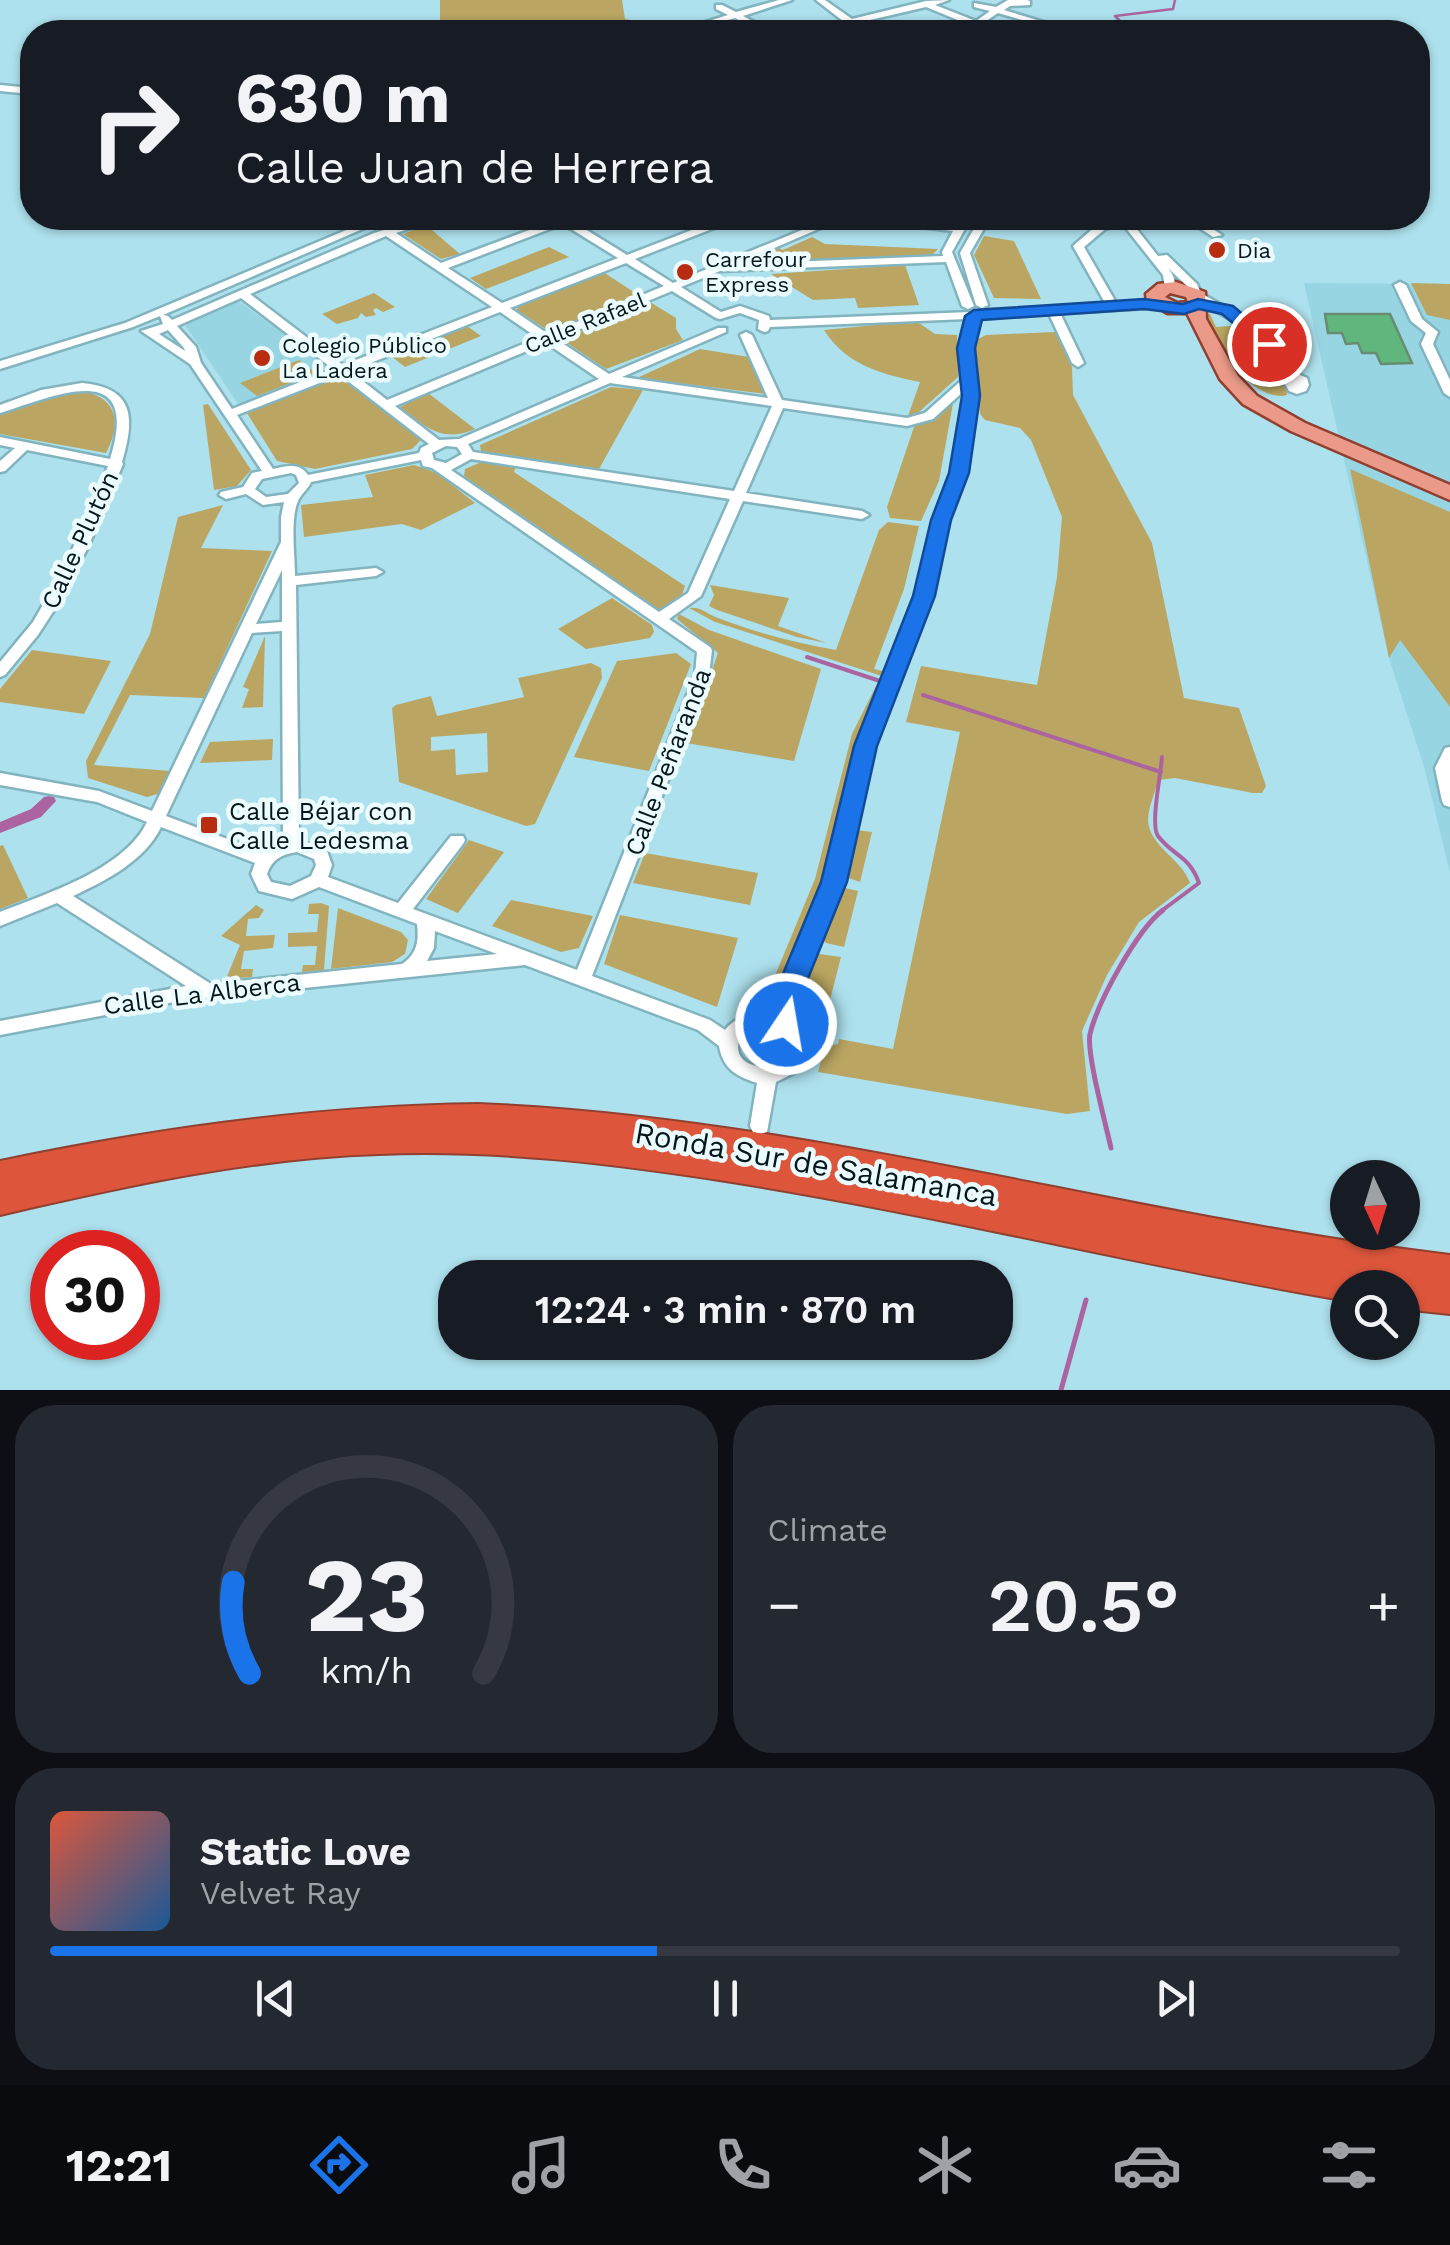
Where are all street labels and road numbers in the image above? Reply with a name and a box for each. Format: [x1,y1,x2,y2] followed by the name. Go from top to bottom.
[521,287,649,359] street label: Calle Rafael
[35,466,125,614] street label: Calle Plutón
[619,664,717,860] street label: Calle Peñaranda
[102,968,302,1020] street label: Calle La Alberca
[632,1115,1000,1213] street label: Ronda Sur de Salamanca

